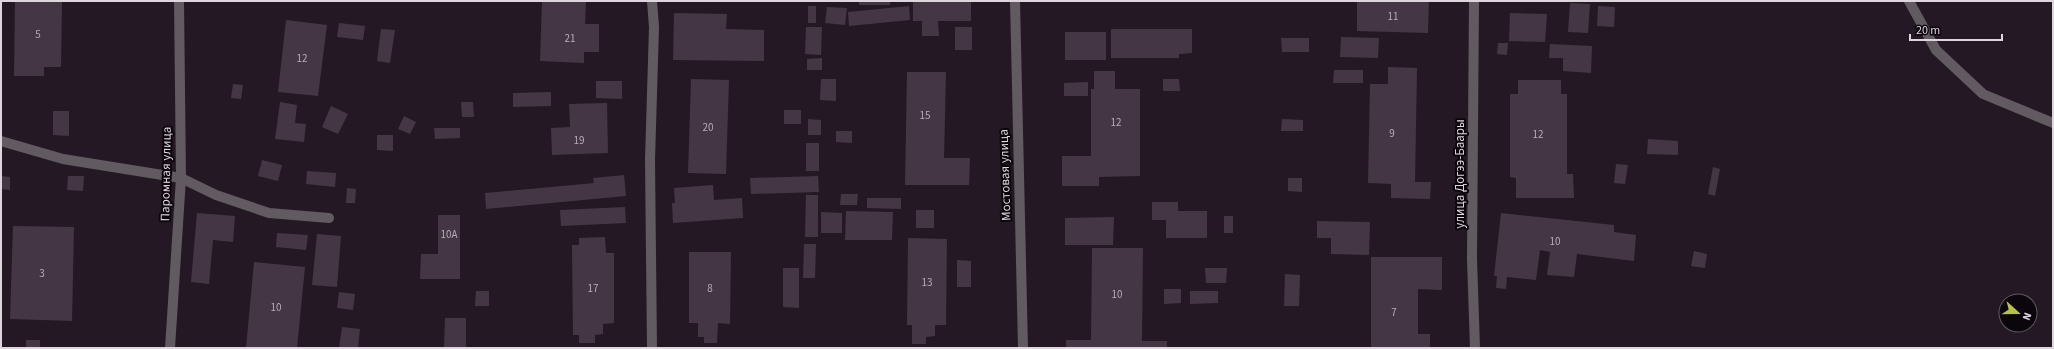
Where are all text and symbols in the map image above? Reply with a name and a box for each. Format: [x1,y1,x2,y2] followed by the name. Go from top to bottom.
[1388,9,1398,24] house number: 11
[1910,16,2002,42] scale bar
[1916,22,1940,39] text: 20 m
[35,27,41,42] house number: 5
[565,31,575,46] house number: 21
[297,51,307,66] house number: 12
[920,108,930,123] house number: 15
[1111,115,1121,130] house number: 12
[1451,119,1469,229] street label: улица Догээ-Баары
[703,120,713,135] house number: 20
[1389,126,1395,141] house number: 9
[156,127,176,221] street label: Паромная улица
[1533,127,1543,142] house number: 12
[994,129,1016,221] street label: Мостовая улица
[574,133,584,148] house number: 19
[441,227,457,242] house number: 10А
[1550,234,1560,249] house number: 10
[39,266,45,281] house number: 3
[922,275,932,290] house number: 13
[588,281,598,296] house number: 17
[707,281,713,296] house number: 8
[1112,287,1122,302] house number: 10
[1998,293,2038,333] north arrow
[271,300,281,315] house number: 10
[1391,305,1397,320] house number: 7
[2019,310,2035,323] text: N

